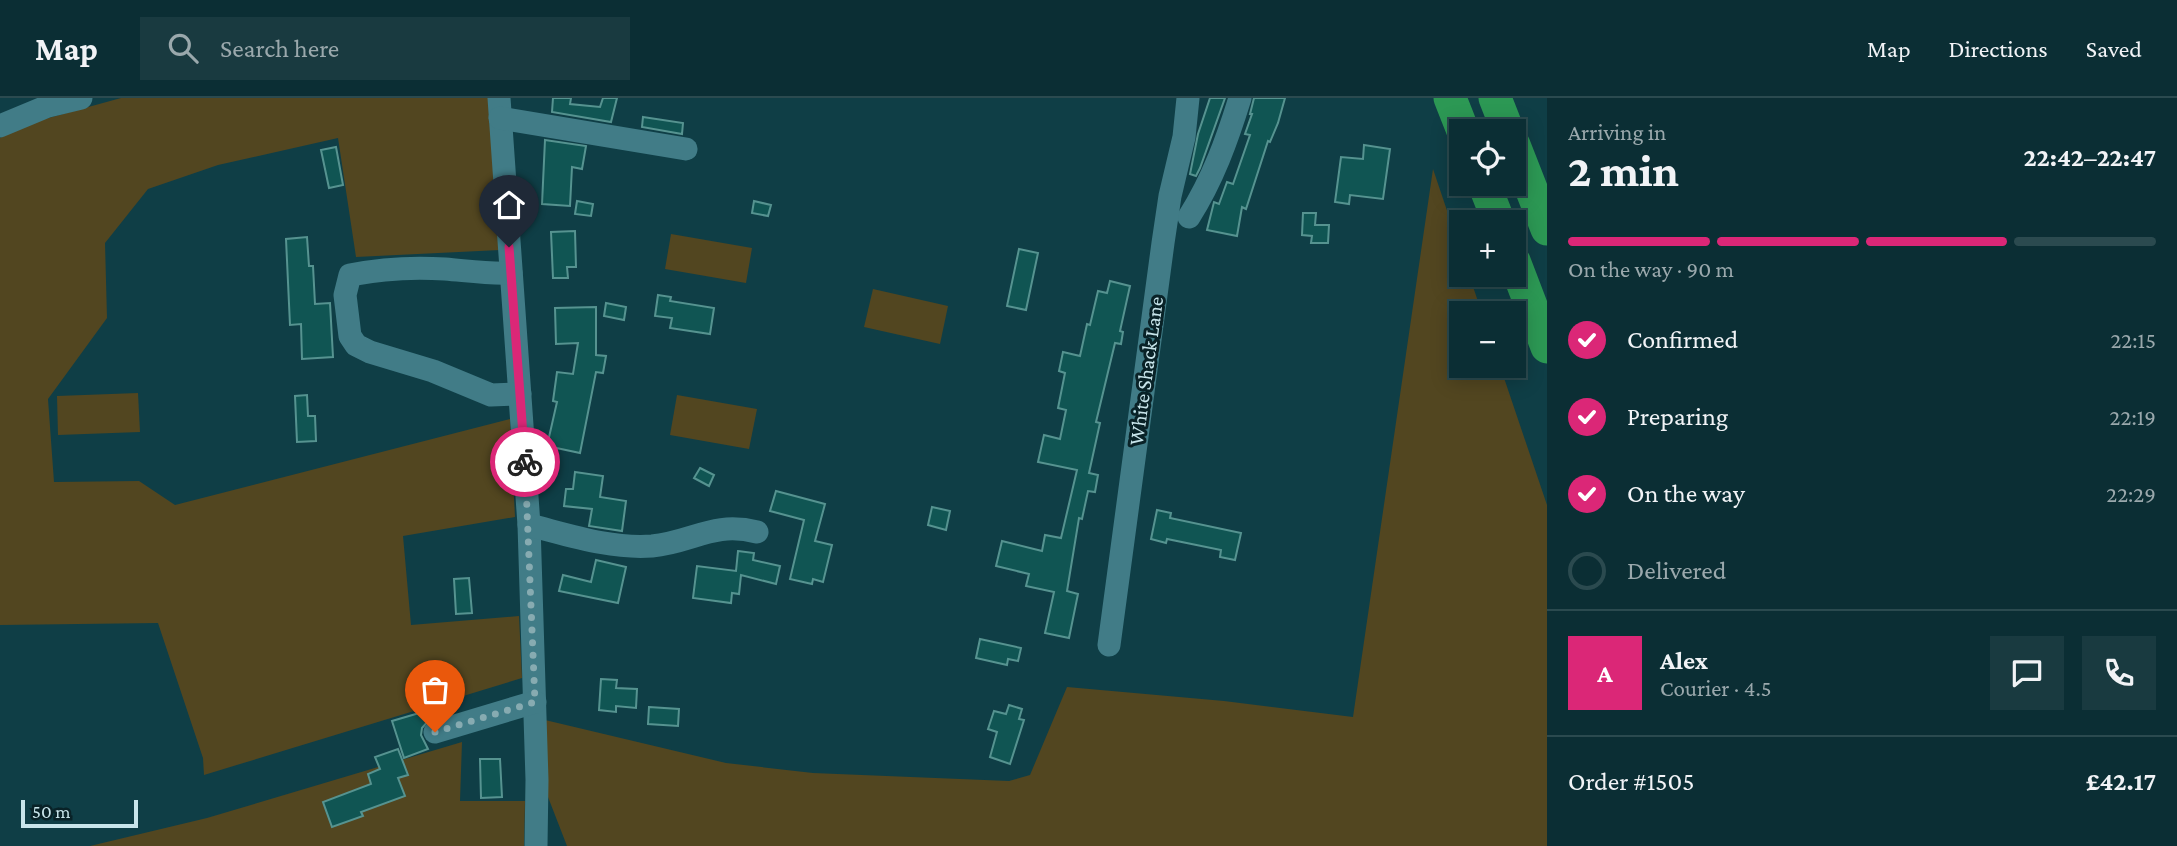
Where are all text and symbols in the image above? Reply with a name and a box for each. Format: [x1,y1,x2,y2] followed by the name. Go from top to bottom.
[140,17,630,80] search box
[164,29,202,67] icon: search
[35,30,98,67] text: Map
[220,34,339,63] text: Search here
[1867,35,1911,62] text: Map
[1949,35,2048,62] text: Directions
[2086,35,2142,62] text: Saved
[1449,119,1526,378] map controls
[1449,119,1526,196] button: locate
[1568,119,1666,145] text: Arriving in
[2024,143,2156,172] text: 22:42–22:47
[1568,145,1679,196] text: 2 min
[479,175,539,247] pin
[490,186,528,224] icon: home
[1449,210,1526,287] button: +
[1568,256,1734,282] text: On the way · 90 m
[1124,295,1168,447] street label: White Shack Lane
[1449,301,1526,378] button: −
[1568,321,1606,359] icon: check
[1627,325,1738,354] text: Confirmed
[2110,327,2156,353] text: 22:15
[1568,398,1606,436] icon: check
[1627,402,1728,431] text: Preparing
[2110,404,2156,430] text: 22:19
[490,427,560,497] courier
[506,443,544,481] icon: bike
[1568,475,1606,513] icon: check
[1627,479,1745,508] text: On the way
[2106,481,2156,507] text: 22:29
[1627,556,1726,585] text: Delivered
[1990,636,2064,710] button: chat
[2082,636,2156,710] button: phone
[1660,646,1708,675] text: Alex
[1597,659,1613,688] text: A
[405,660,465,732] pin
[416,671,454,709] icon: bag
[1660,675,1772,701] text: Courier · 4.5
[1568,767,1695,796] text: Order #1505
[2086,767,2156,796] text: £42.17
[21,797,138,829] scale bar
[32,801,71,822] text: 50 m

